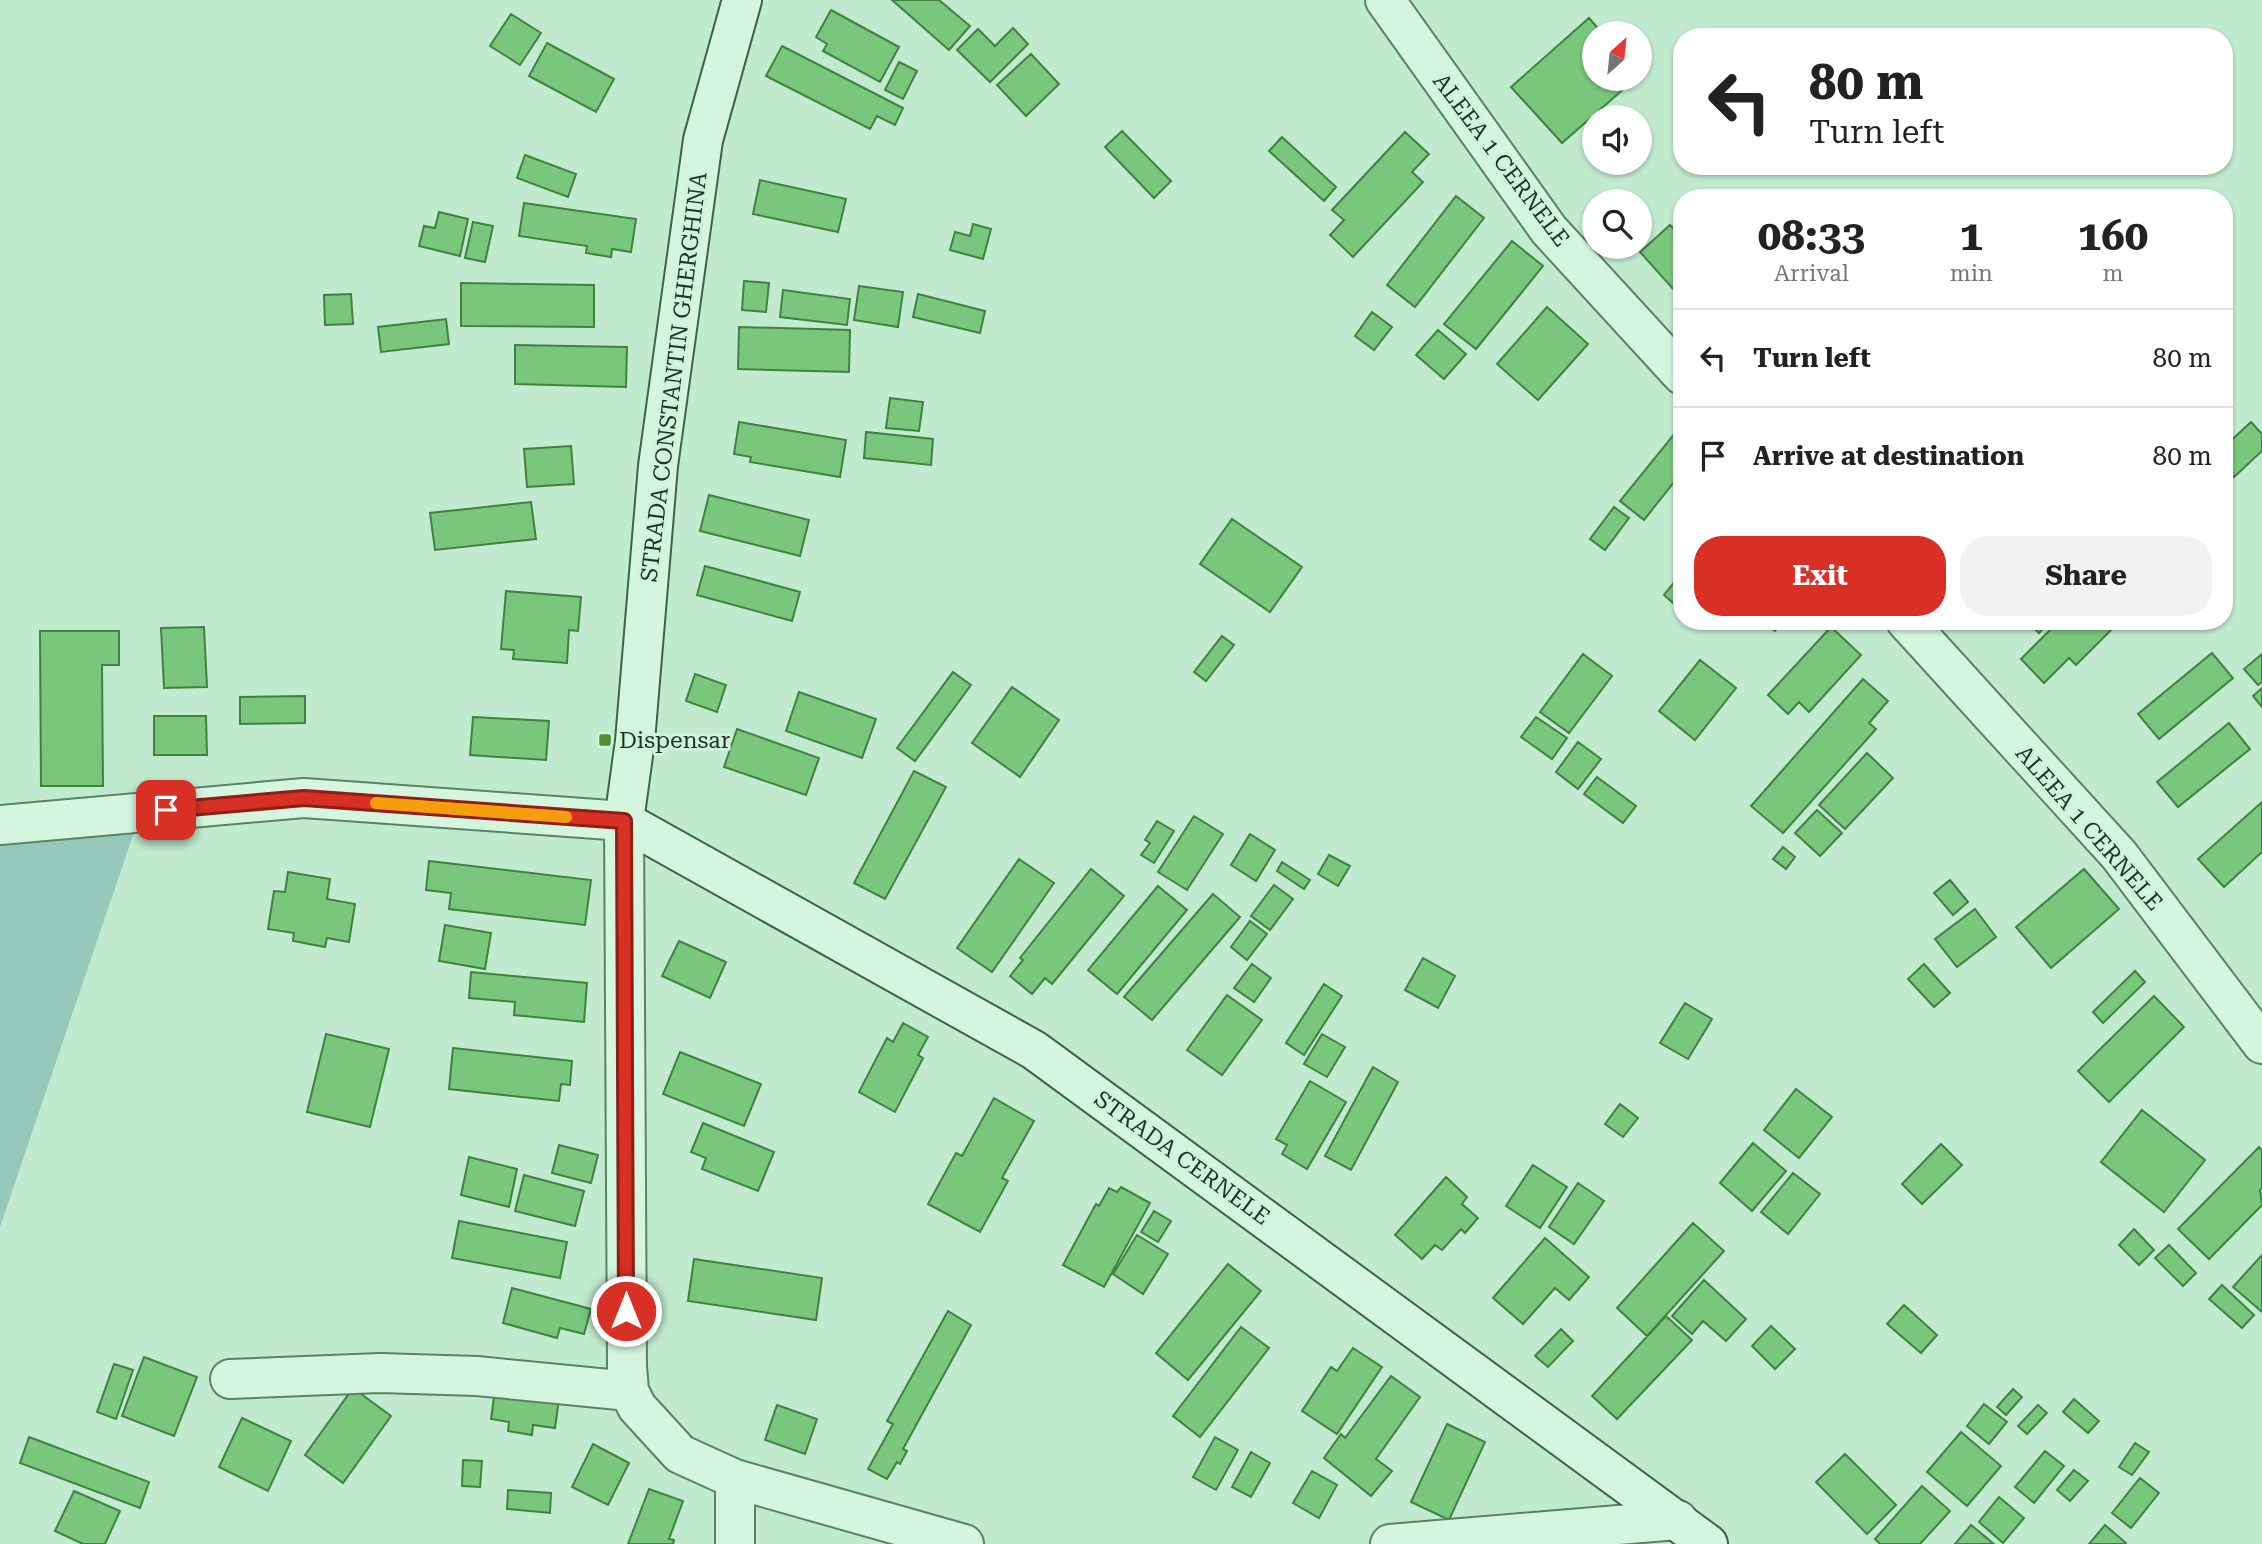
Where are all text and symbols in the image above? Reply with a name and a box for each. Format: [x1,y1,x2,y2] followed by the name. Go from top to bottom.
[1582,21,1652,91] north arrow
[1582,21,1652,259] map controls
[1809,54,1924,111] text: 80 m
[1694,56,1785,147] icon: left
[1427,68,1575,252] street label: ALEEA 1 CERNELE
[1582,105,1652,175] button: sound
[1809,113,1944,151] text: Turn left
[635,171,713,583] street label: STRADA CONSTANTIN GHERGHINA
[1582,189,1652,259] button: search
[1758,211,1865,260] text: 08:33
[1960,211,1983,260] text: 1
[2078,211,2148,260] text: 160
[1774,260,1849,287] text: Arrival
[1950,260,1993,287] text: min
[2102,260,2123,287] text: m
[1694,339,1732,377] icon: left
[1753,343,1871,373] text: Turn left
[2153,343,2212,373] text: 80 m
[1694,437,1732,475] icon: arrive
[1753,441,2024,471] text: Arrive at destination
[2153,441,2212,471] text: 80 m
[1694,536,1946,616] button: Exit
[1960,536,2212,616] button: Share
[619,727,730,754] place label: Dispensar
[597,732,613,748] marker: Dispensar
[2010,740,2168,916] street label: ALEEA 1 CERNELE
[136,780,196,840] pin
[147,791,185,829] icon: arrive
[1089,1085,1275,1231] street label: STRADA CERNELE
[589,1274,663,1348] position arrow

